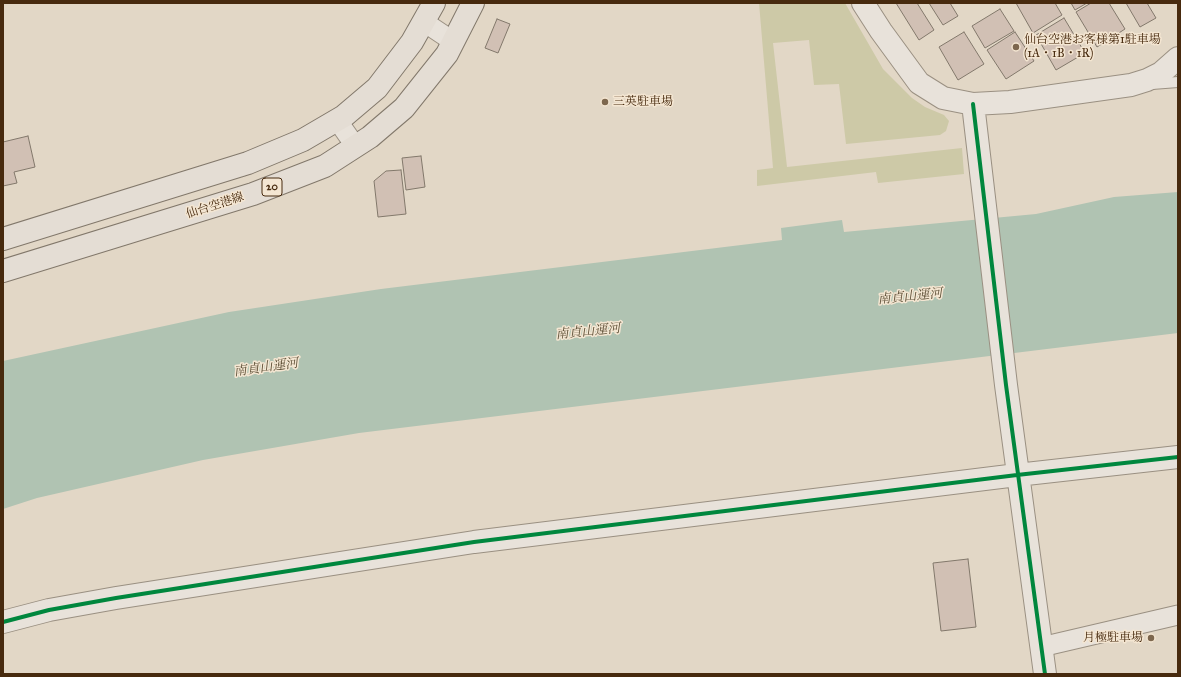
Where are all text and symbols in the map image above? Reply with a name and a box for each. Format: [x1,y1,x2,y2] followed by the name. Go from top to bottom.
[1024,33,1161,61] place label: 仙台空港お客様第1駐車場 (1A・1B・1R)
[1011,42,1021,52] marker: 仙台空港お客様第1駐車場 (1A・1B・1R)
[613,95,673,109] place label: 三英駐車場
[600,97,610,107] marker: 三英駐車場
[262,178,282,196] road number: 20
[184,190,246,222] street label: 仙台空港線
[877,286,943,308] water label: 南貞山運河
[555,321,621,343] water label: 南貞山運河
[233,356,299,380] water label: 南貞山運河
[1083,631,1143,645] place label: 月極駐車場
[1146,633,1156,643] marker: 月極駐車場

